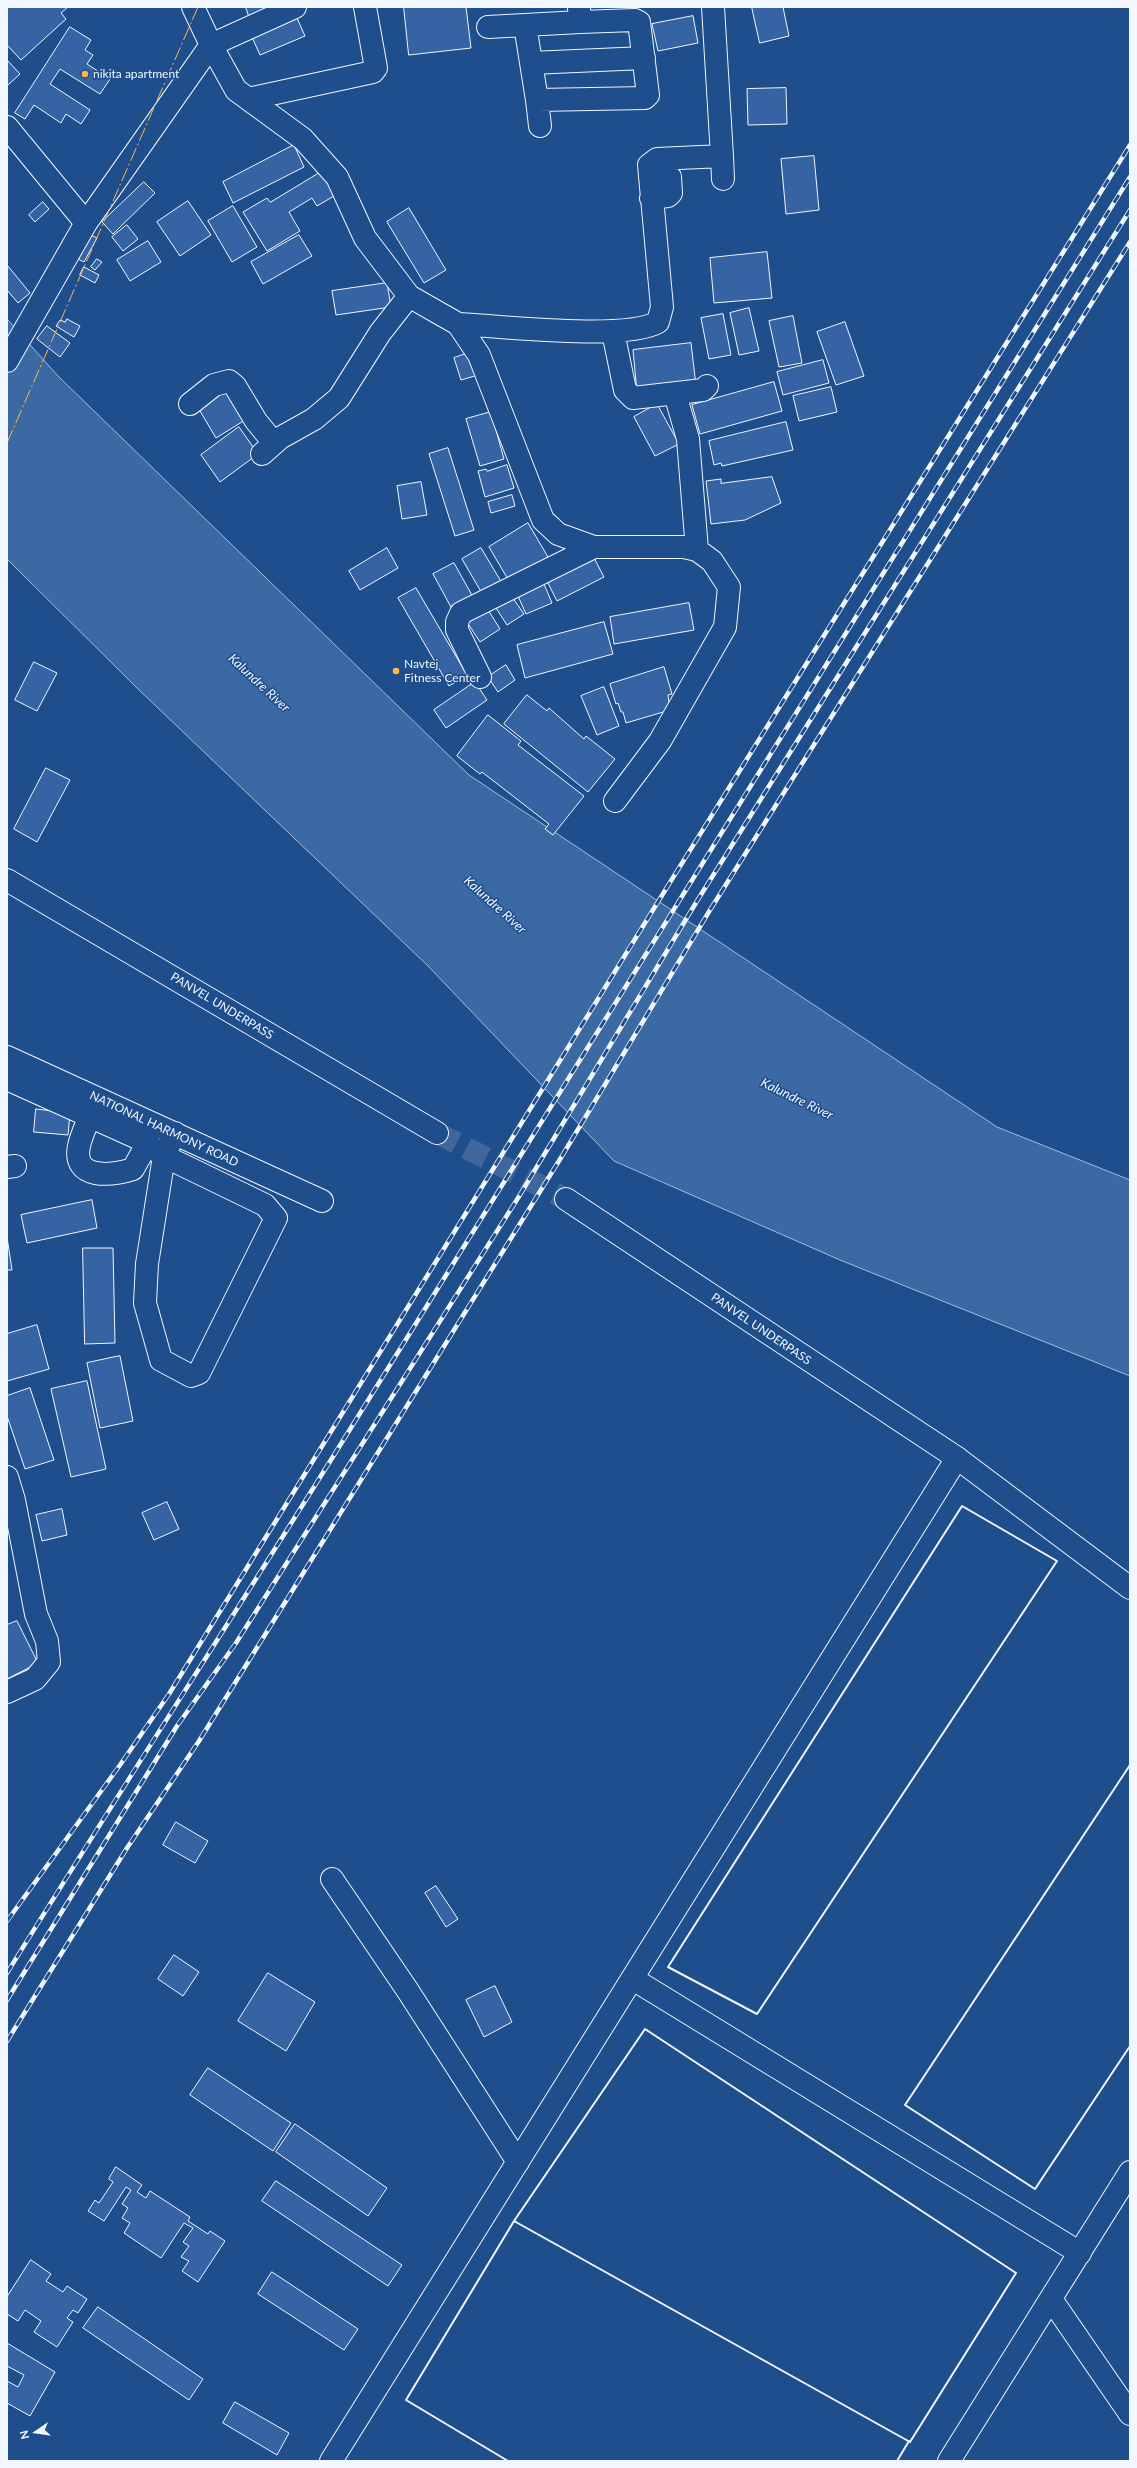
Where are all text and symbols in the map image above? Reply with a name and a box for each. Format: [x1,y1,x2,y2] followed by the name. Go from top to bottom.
[93,67,179,81] place label: nikita apartment
[80,69,90,79] marker: nikita apartment
[225,650,293,716] water label: Kalundre River
[404,657,480,685] place label: Navtej Fitness Center
[391,666,401,676] marker: Navtej Fitness Center
[461,873,529,937] water label: Kalundre River
[168,970,276,1042] street label: PANVEL UNDERPASS
[758,1075,836,1123] water label: Kalundre River
[87,1088,241,1170] street label: NATIONAL HARMONY ROAD
[708,1290,814,1368] street label: PANVEL UNDERPASS
[16,2412,56,2452] north arrow
[17,2429,31,2440] text: N

